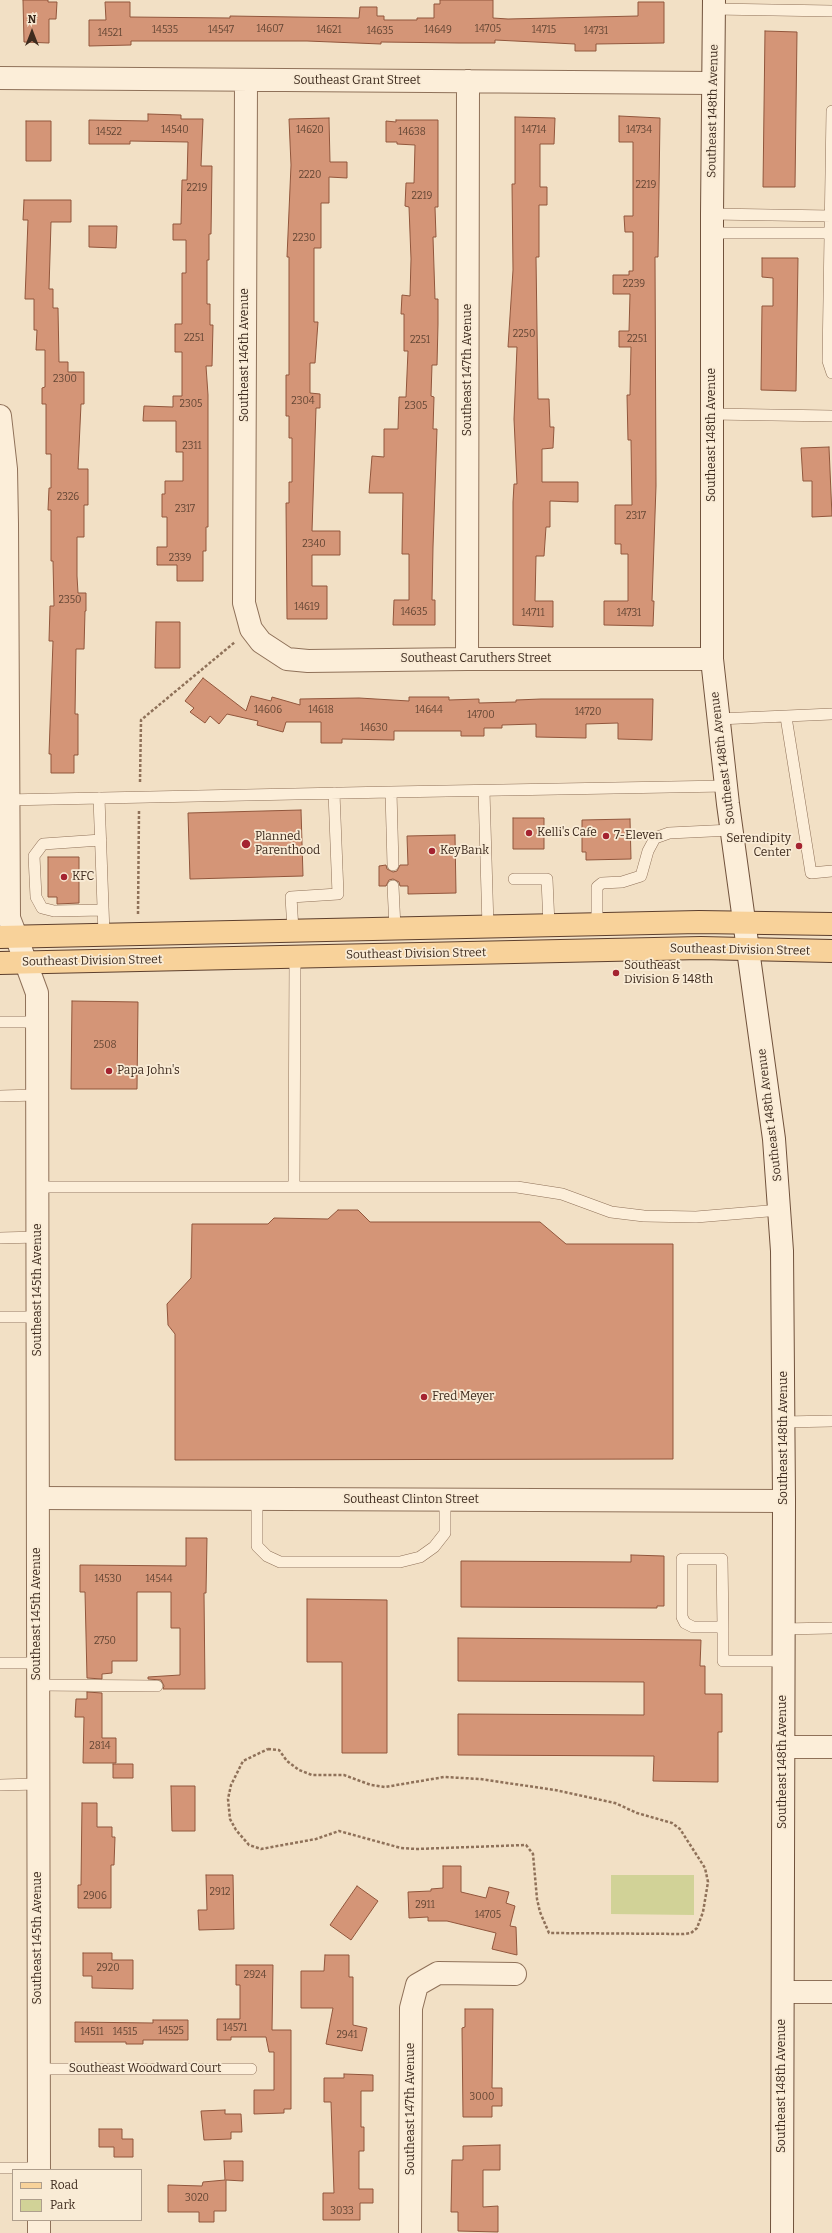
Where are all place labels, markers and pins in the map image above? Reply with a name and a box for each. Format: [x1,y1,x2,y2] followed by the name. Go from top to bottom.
[537,826,597,840] place label: Kelli's Cafe
[524,828,534,838] marker: Kelli's Cafe
[614,829,663,843] place label: 7-Eleven
[255,830,320,858] place label: Planned Parenthood
[601,831,611,841] marker: 7-Eleven
[726,832,791,860] place label: Serendipity Center
[240,838,252,850] marker: Planned Parenthood
[794,841,804,851] marker: Serendipity Center
[440,844,489,858] place label: KeyBank
[427,846,437,856] marker: KeyBank
[72,870,94,884] place label: KFC
[59,872,69,882] marker: KFC
[624,959,713,987] place label: Southeast Division & 148th
[611,968,621,978] marker: Southeast Division & 148th
[117,1064,180,1078] place label: Papa John's
[104,1066,114,1076] marker: Papa John's
[432,1390,494,1404] place label: Fred Meyer
[419,1392,429,1402] marker: Fred Meyer

